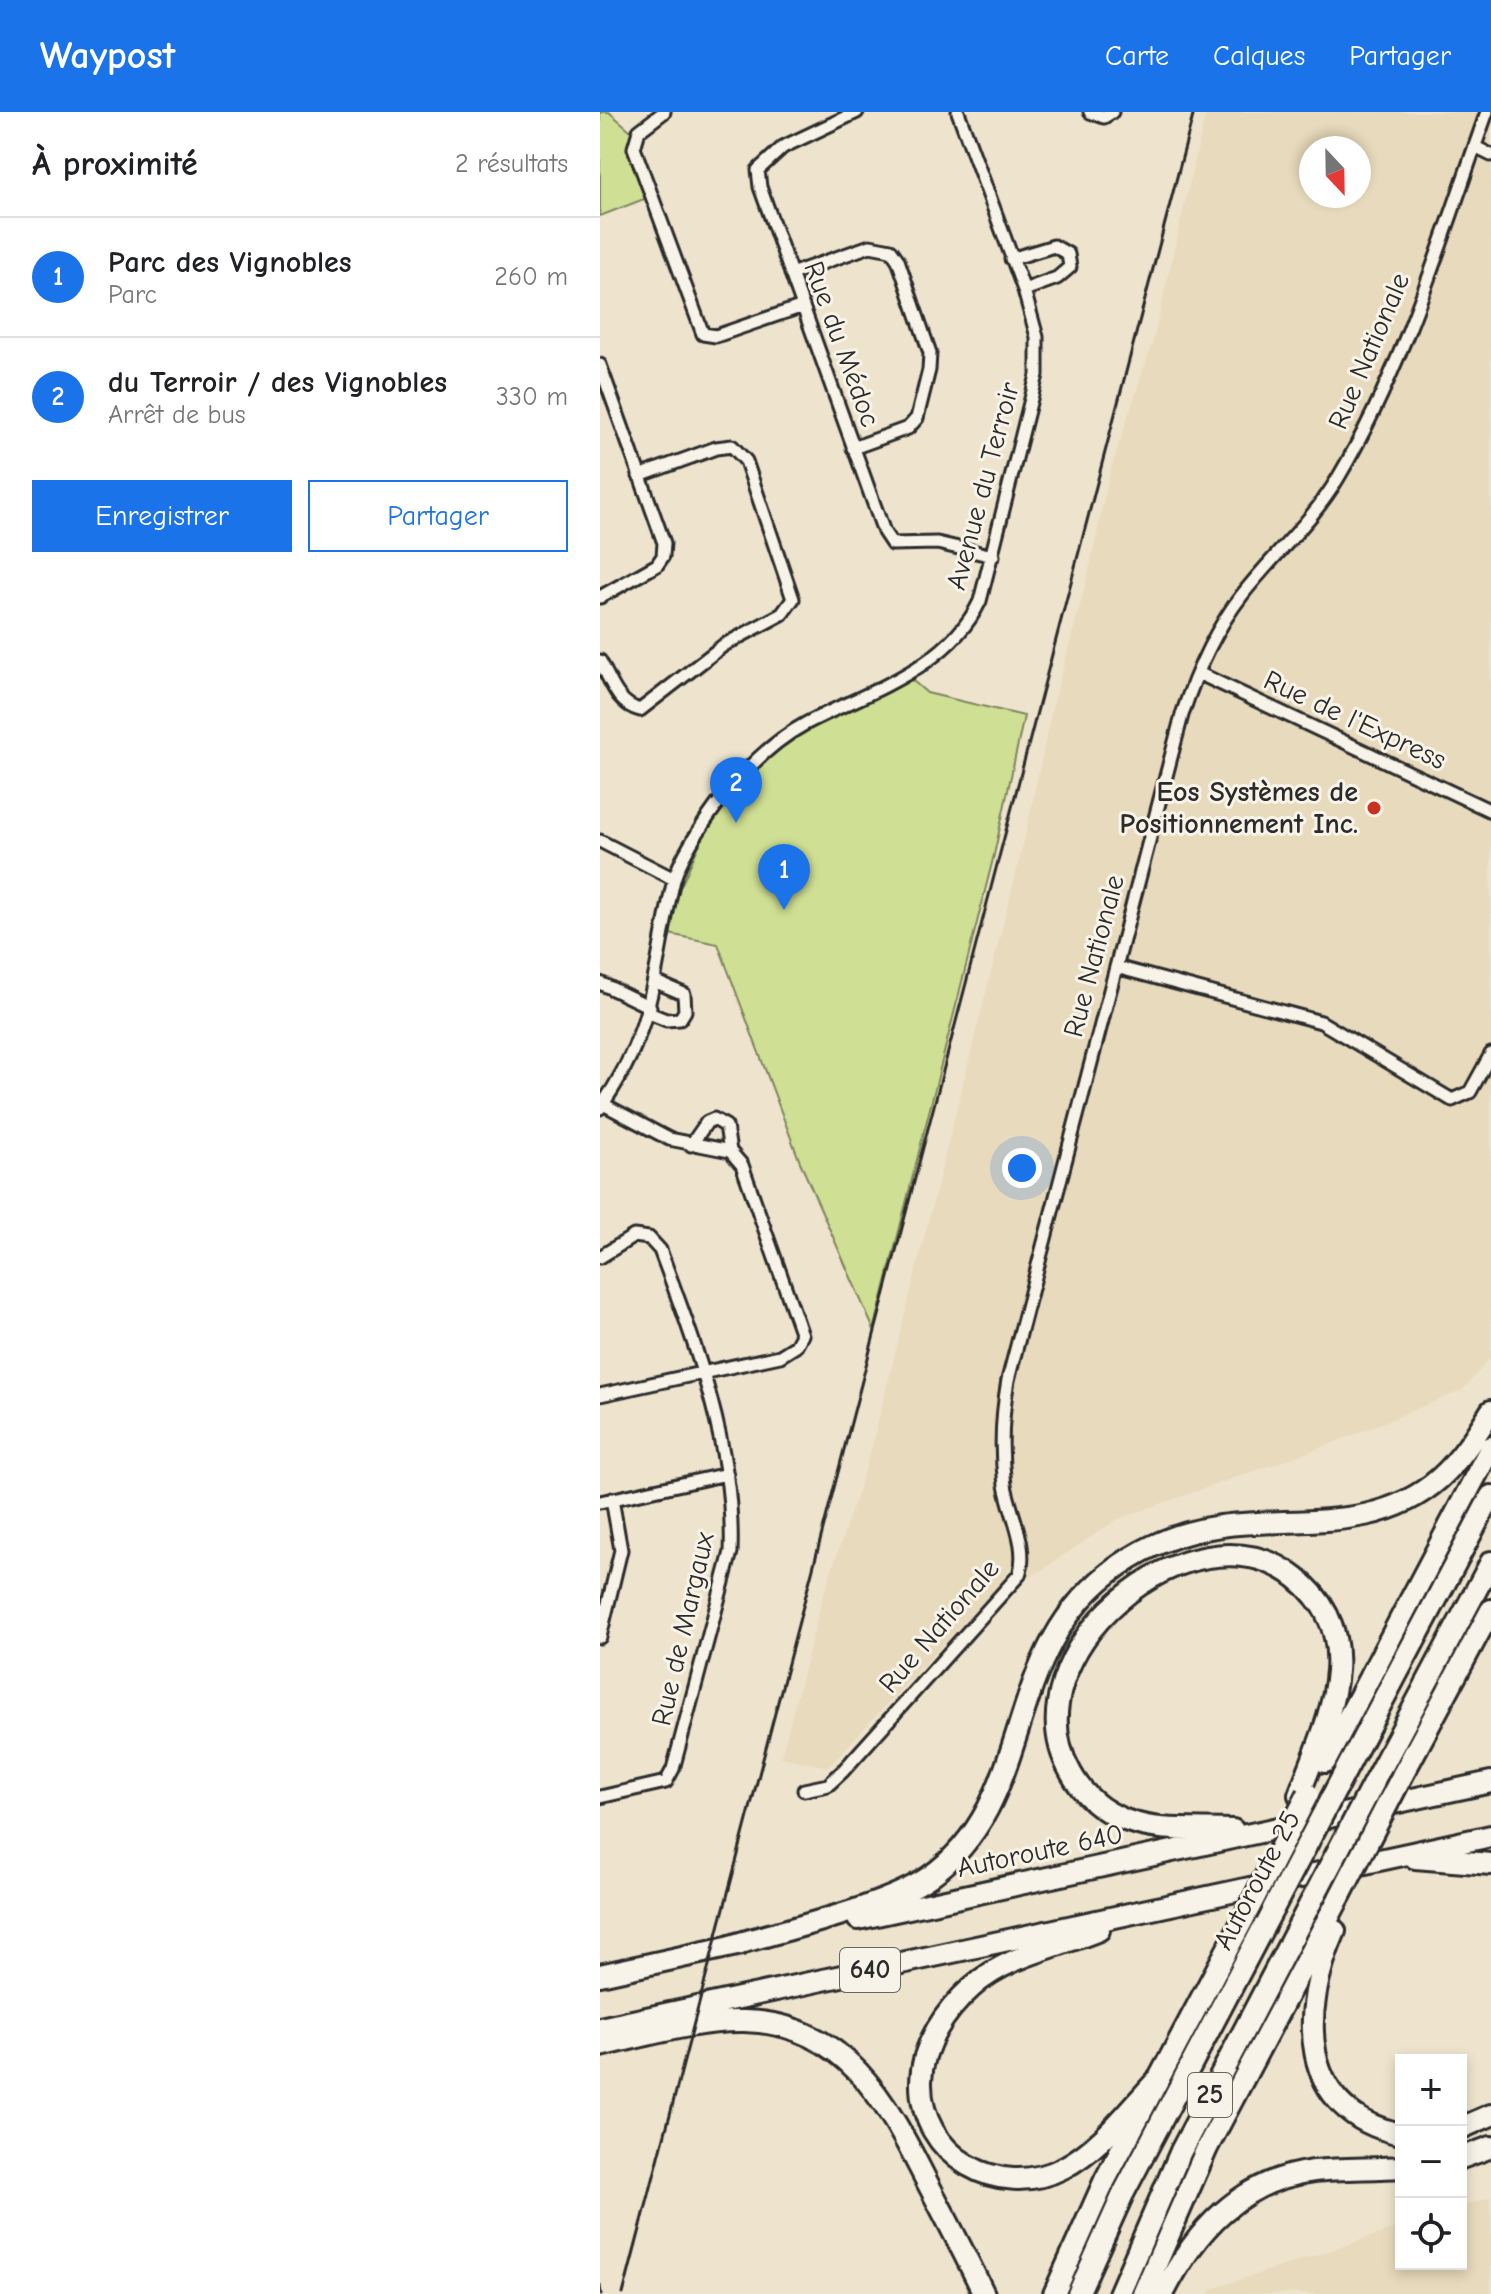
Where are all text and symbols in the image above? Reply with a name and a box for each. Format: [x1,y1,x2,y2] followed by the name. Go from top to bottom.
[40,34,175,78] text: Waypost
[1105,40,1169,72] text: Carte
[1213,40,1305,72] text: Calques
[1349,40,1451,72] text: Partager
[1299,136,1371,208] north arrow
[32,144,198,184] text: À proximité
[455,149,568,179] text: 2 résultats
[108,245,352,280] text: Parc des Vignobles
[797,257,887,431] street label: Rue du Médoc
[53,262,63,292] text: 1
[494,262,568,292] text: 260 m
[1322,268,1416,434] street label: Rue Nationale
[108,280,157,310] text: Parc
[108,365,447,400] text: du Terroir / des Vignobles
[940,379,1026,593] street label: Avenue du Terroir
[52,382,64,412] text: 2
[496,382,568,412] text: 330 m
[108,400,246,430] text: Arrêt de bus
[32,480,292,552] button: Enregistrer
[308,480,568,552] button: Partager
[1259,664,1451,776] street label: Rue de l'Express
[710,757,762,823] pin: 2
[1120,776,1358,840] place label: Eos Systèmes de Positionnement Inc.
[1365,799,1383,817] marker: Eos Systèmes de Positionnement Inc.
[758,844,810,910] pin: 1
[1057,871,1131,1041] street label: Rue Nationale
[1002,1148,1042,1188] your location
[645,1528,721,1729] street label: Rue de Margaux
[872,1553,1006,1699] street label: Rue Nationale
[1207,1805,1307,1955] street label: Autoroute 25
[954,1818,1126,1884] street label: Autoroute 640
[840,1948,900,1992] road number: 640
[1395,2054,1467,2270] map controls
[1395,2054,1467,2126] button: +
[1188,2073,1232,2117] road number: 25
[1395,2126,1467,2198] button: −
[1395,2198,1467,2270] button: locate

